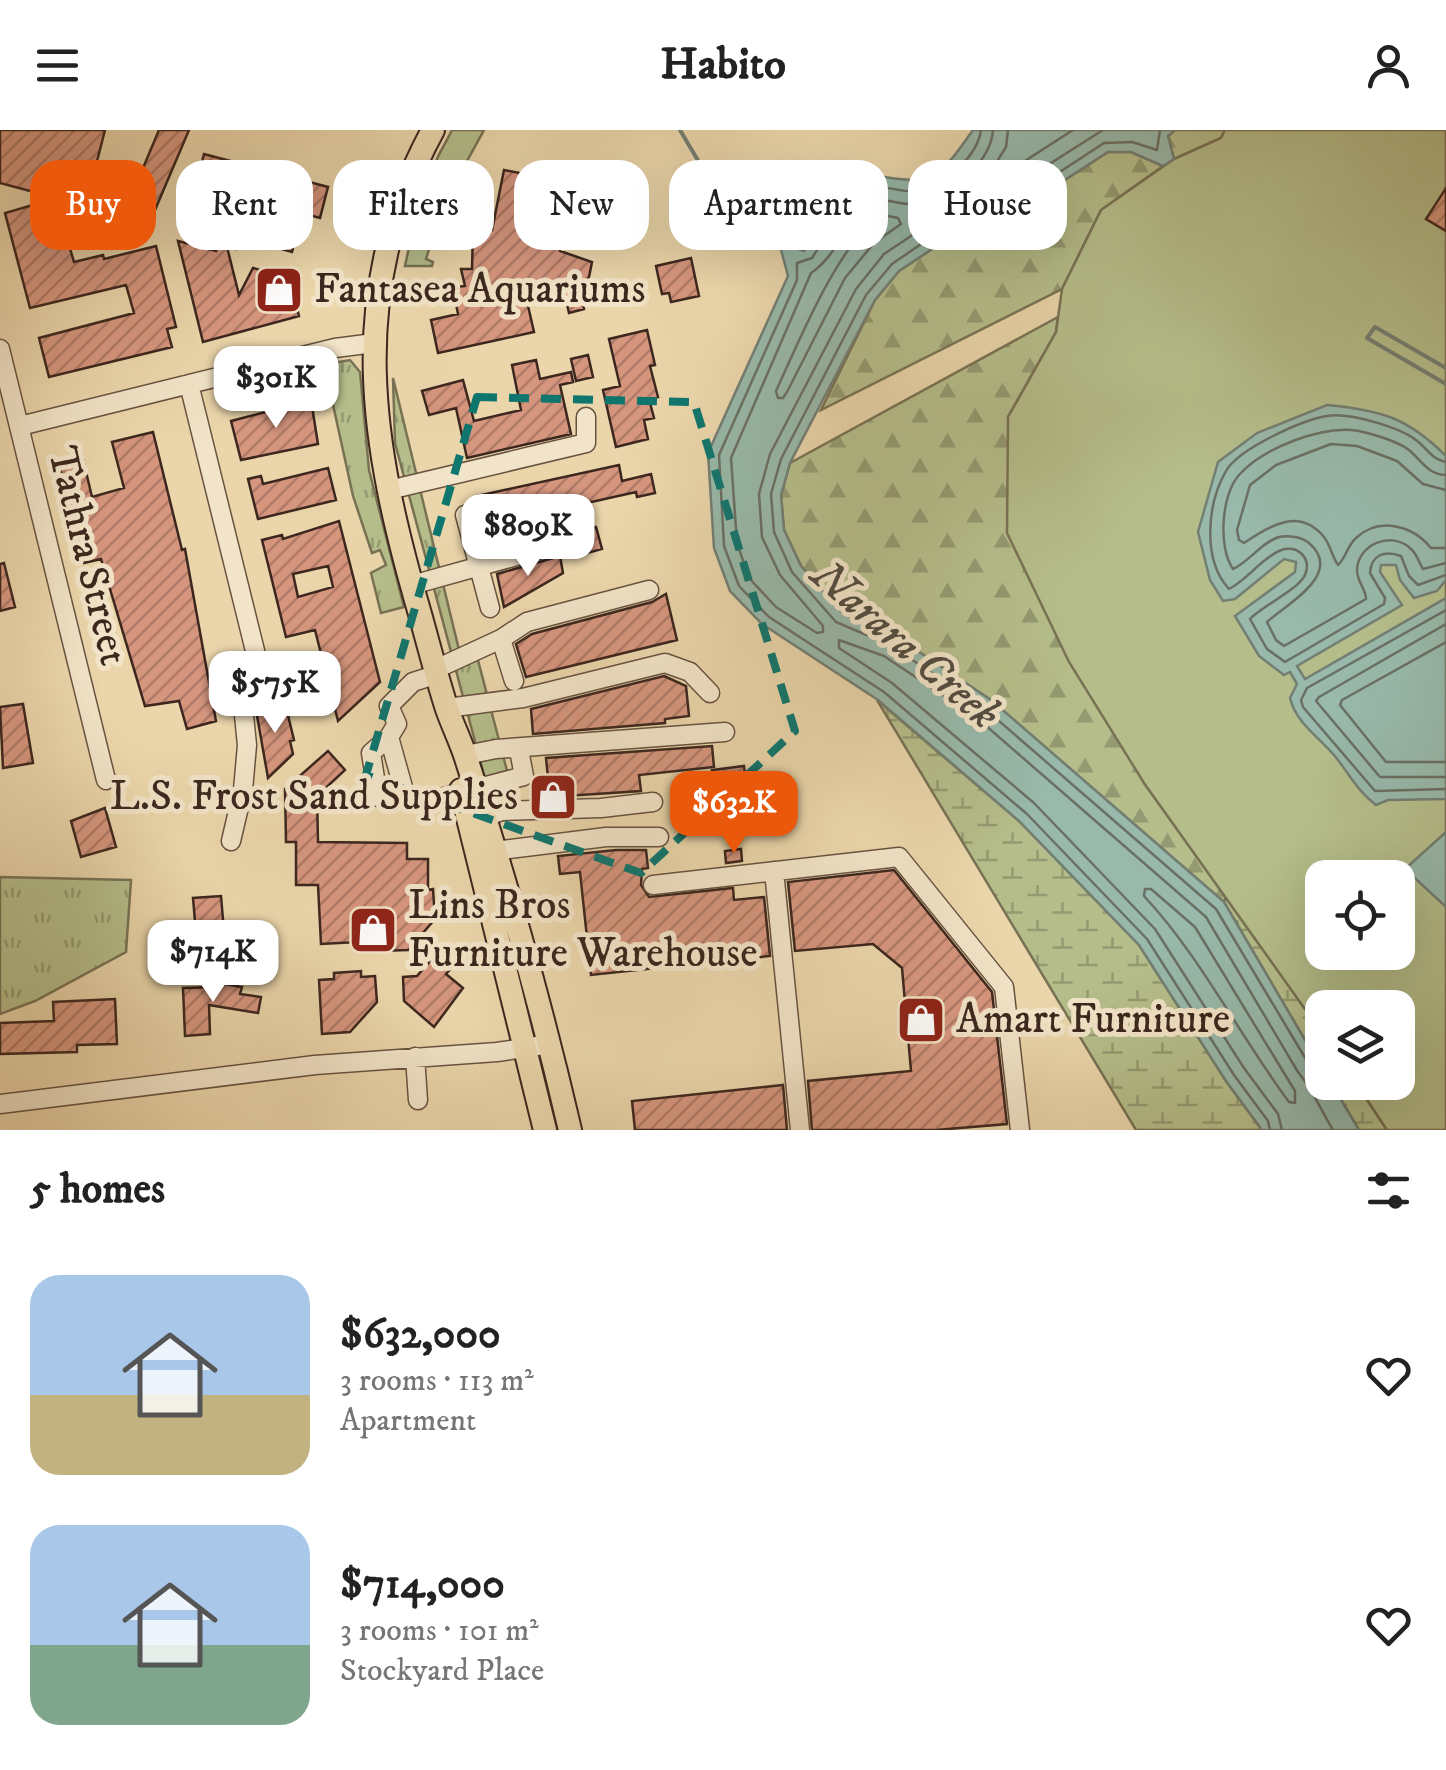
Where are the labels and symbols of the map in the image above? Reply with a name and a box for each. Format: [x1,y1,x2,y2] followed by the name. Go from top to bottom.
[253,264,305,316] shop icon: Fantasea Aquariums
[314,264,645,316] place label: Fantasea Aquariums
[206,346,346,431] pin: $301K
[35,441,139,671] street label: Tathra Street
[458,494,598,579] pin: $809K
[797,546,1011,742] water label: Narara Creek
[205,651,345,736] pin: $575K
[110,771,518,823] place label: L.S. Frost Sand Supplies
[527,771,579,823] shop icon: L.S. Frost Sand Supplies
[664,771,804,856] pin: $632K
[408,880,758,980] place label: Lins Bros Furniture Warehouse
[347,904,399,956] shop icon: Lins Bros Furniture Warehouse
[143,920,283,1005] pin: $714K
[895,994,947,1046] shop icon: Amart Furniture
[956,994,1230,1046] place label: Amart Furniture

